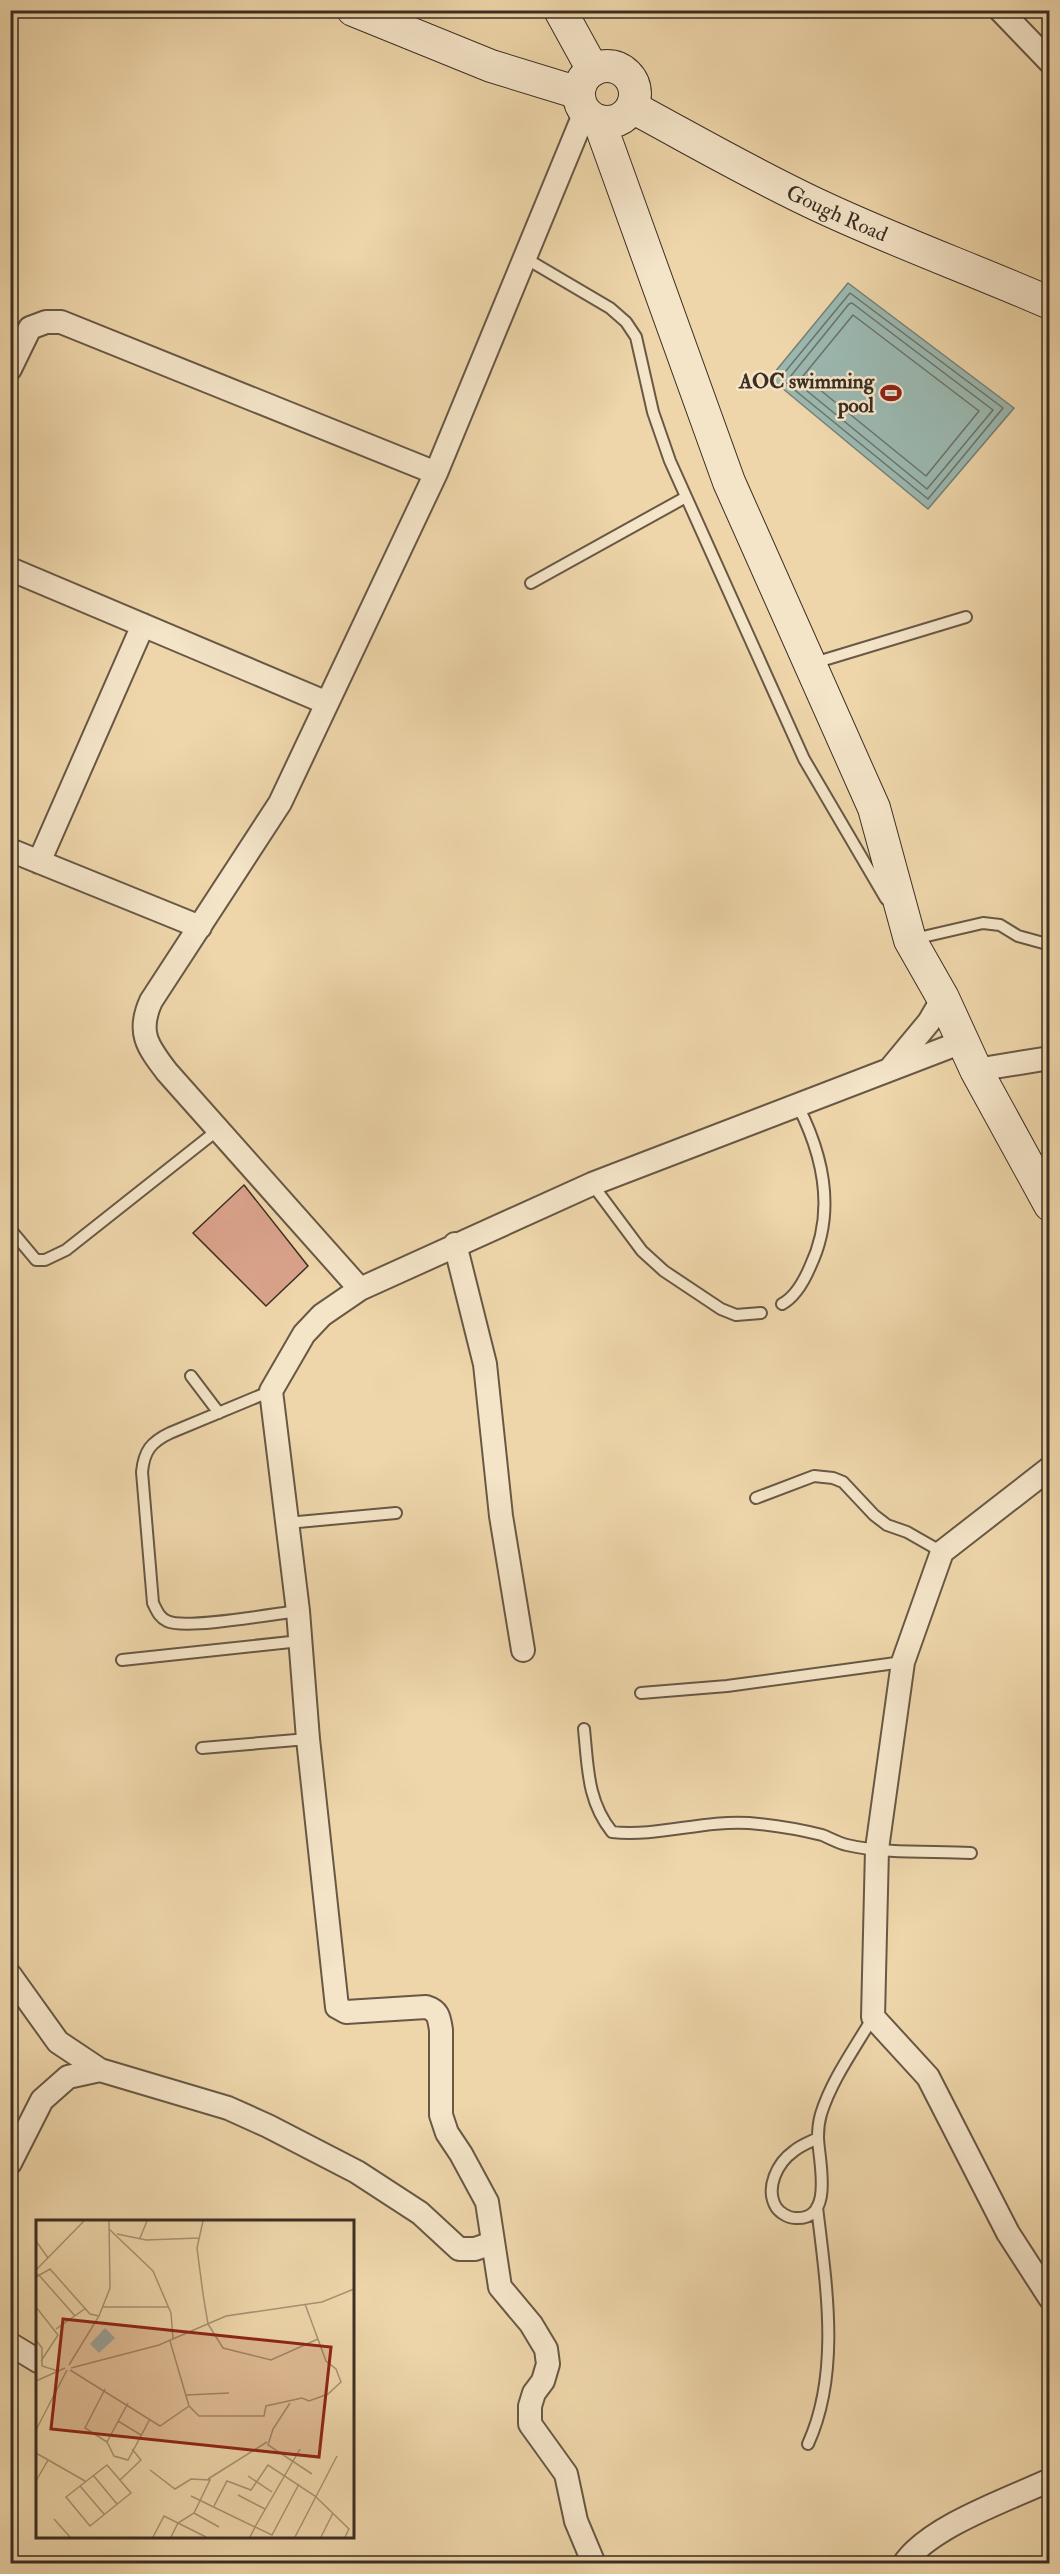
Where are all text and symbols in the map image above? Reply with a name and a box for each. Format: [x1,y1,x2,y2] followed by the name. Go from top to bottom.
[782,179,892,249] street label: Gough Road
[738,368,875,419] place label: AOC swimming pool
[879,381,903,405] sports icon: AOC swimming pool
[36,2220,354,2538] inset map

